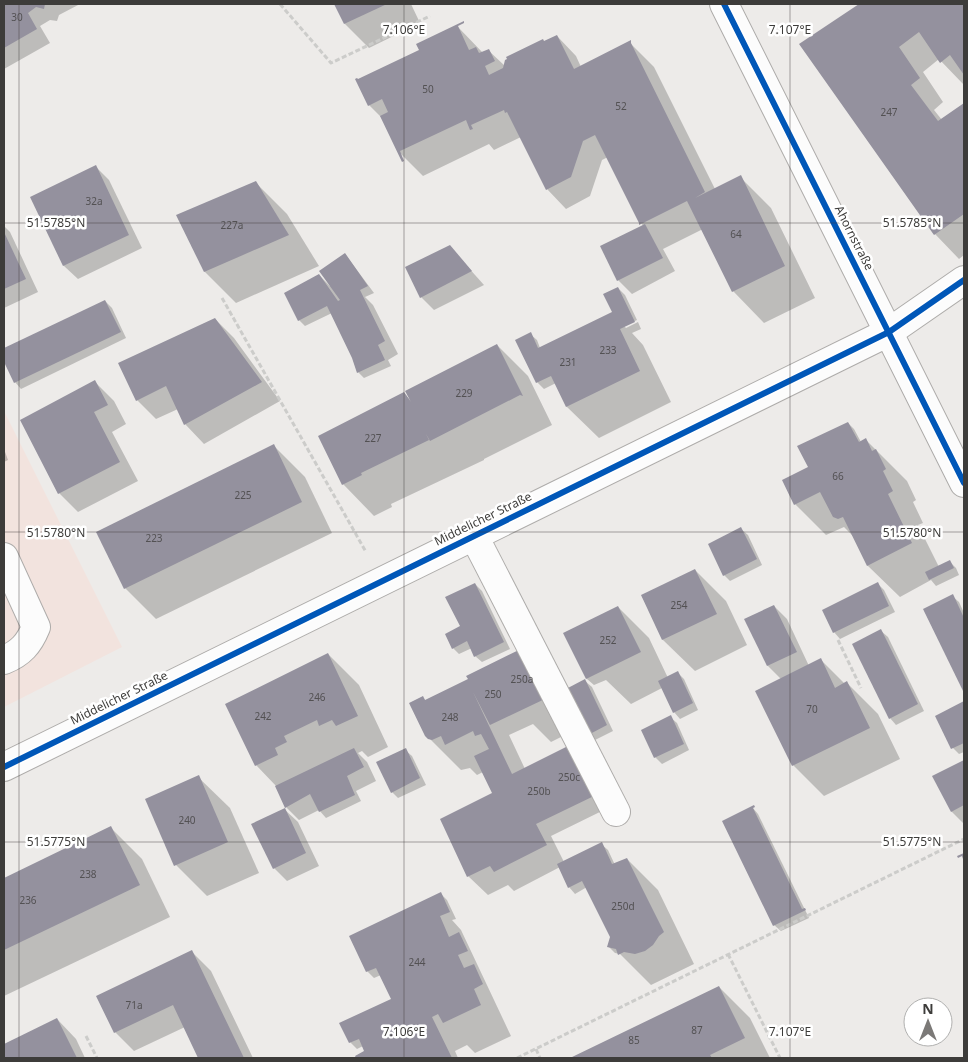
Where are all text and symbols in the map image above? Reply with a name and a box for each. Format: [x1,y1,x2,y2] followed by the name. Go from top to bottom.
[11,10,23,24] house number: 30
[383,21,425,38] text: 7.106°E
[769,21,811,38] text: 7.107°E
[422,82,434,96] house number: 50
[615,99,627,113] house number: 52
[880,105,898,119] house number: 247
[85,194,103,208] house number: 32a
[831,202,878,273] street label: Ahornstraße
[27,214,85,231] text: 51.5785°N
[883,214,941,231] text: 51.5785°N
[221,218,243,232] house number: 227a
[730,227,742,241] house number: 64
[599,343,617,357] house number: 233
[559,355,577,369] house number: 231
[455,386,473,400] house number: 229
[364,431,382,445] house number: 227
[832,469,844,483] house number: 66
[431,487,535,550] street label: Middelicher Straße
[234,488,252,502] house number: 225
[27,524,85,541] text: 51.5780°N
[883,524,941,541] text: 51.5780°N
[145,531,163,545] house number: 223
[670,598,688,612] house number: 254
[599,633,617,647] house number: 252
[67,666,171,729] street label: Middelicher Straße
[511,672,533,686] house number: 250a
[484,687,502,701] house number: 250
[308,690,326,704] house number: 246
[806,702,818,716] house number: 70
[254,709,272,723] house number: 242
[441,710,459,724] house number: 248
[558,770,580,784] house number: 250c
[527,784,551,798] house number: 250b
[178,813,196,827] house number: 240
[27,833,85,850] text: 51.5775°N
[883,833,941,850] text: 51.5775°N
[79,867,97,881] house number: 238
[19,893,37,907] house number: 236
[611,899,635,913] house number: 250d
[408,955,426,969] house number: 244
[903,997,953,1047] north arrow
[125,998,143,1012] house number: 71a
[922,999,934,1018] text: N
[383,1023,425,1040] text: 7.106°E
[691,1023,703,1037] house number: 87
[769,1023,811,1040] text: 7.107°E
[628,1033,640,1047] house number: 85

